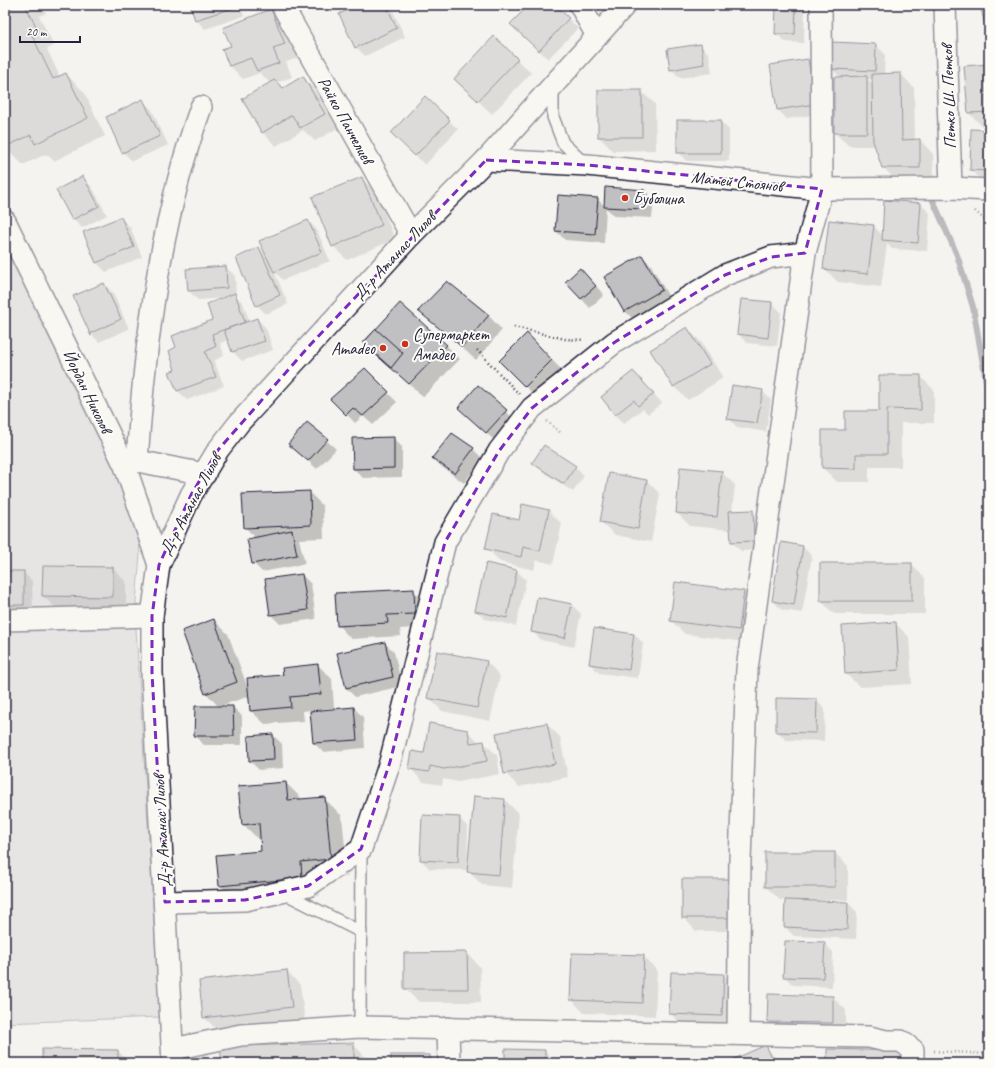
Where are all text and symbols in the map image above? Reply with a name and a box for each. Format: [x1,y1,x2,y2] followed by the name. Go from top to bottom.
[20,18,80,44] scale bar
[26,24,48,40] text: 20 m
[936,41,961,149] street label: Петко Ш. Петков
[313,73,379,170] street label: Райко Панчелиев
[690,166,787,197] street label: Матей Стоянов
[633,188,685,209] place label: Буболина
[620,193,630,203] marker: Буболина
[349,205,443,303] street label: Д-р Атанас Лилов
[413,324,489,365] place label: Супермаркет Амадео
[331,338,376,359] place label: Amadeo
[400,339,410,349] marker: Супермаркет Амадео
[378,343,388,353] marker: Amadeo
[58,346,118,440] street label: Йордан Николов
[155,447,228,558] street label: Д-р Атанас Лилов
[148,771,175,887] street label: Д-р Атанас Лилов

